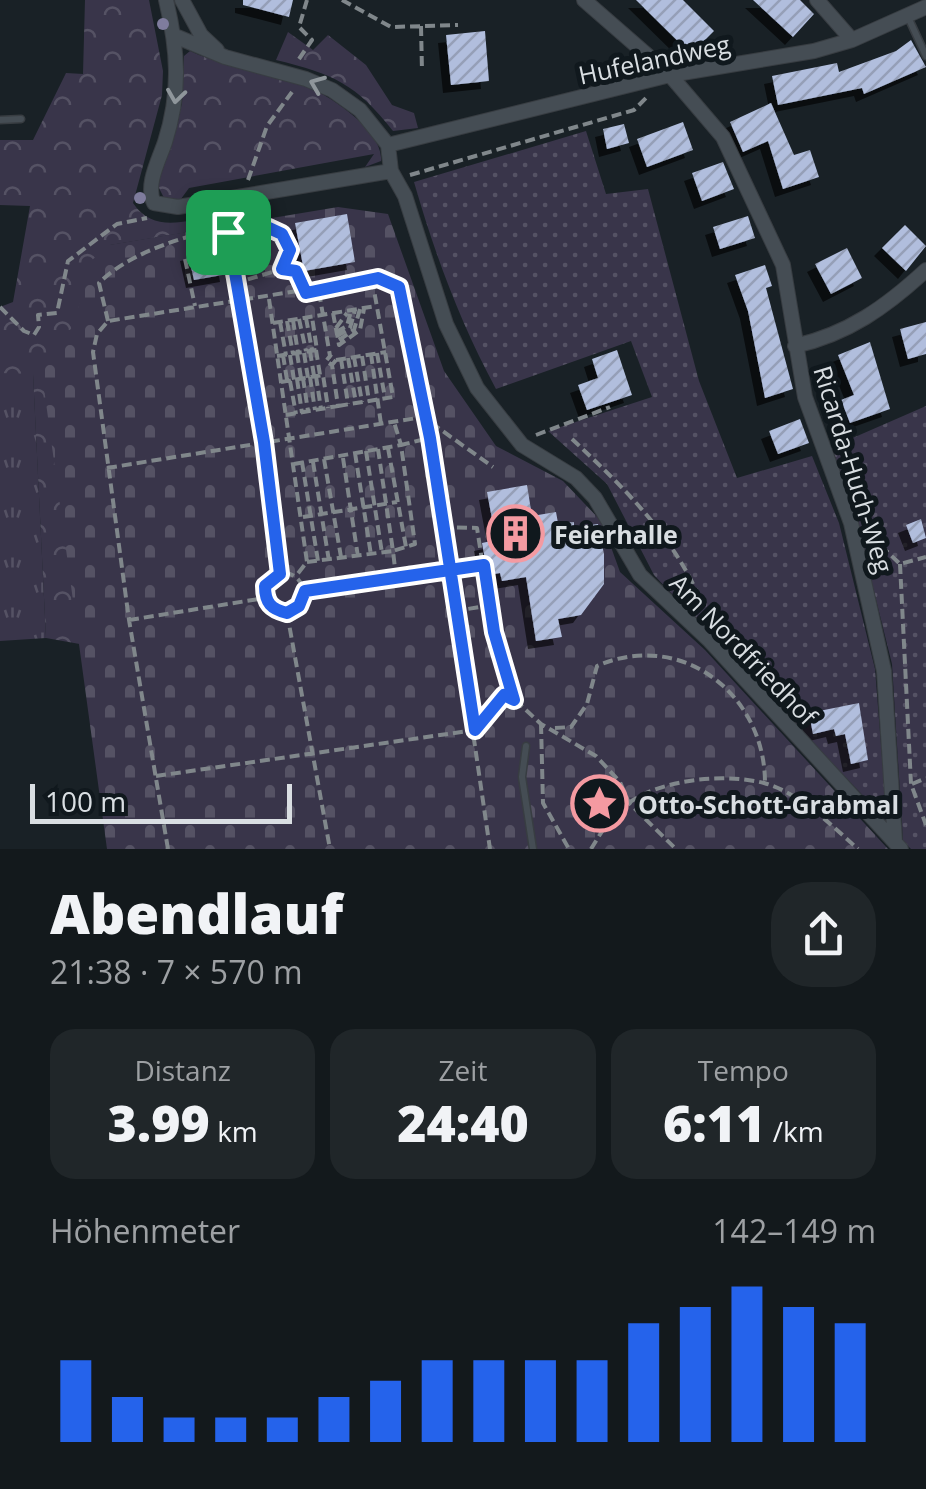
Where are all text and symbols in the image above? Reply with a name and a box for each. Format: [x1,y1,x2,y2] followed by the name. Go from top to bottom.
[575,26,733,92] street label: Hufelandweg
[309,75,327,95] one-way arrow
[166,88,187,104] one-way arrow
[186,190,271,275] pin
[201,205,256,260] icon: arrive
[806,361,902,577] street label: Ricarda-Huch-Weg
[485,504,545,564] building icon: Feierhalle
[554,517,678,551] place label: Feierhalle
[663,566,826,733] street label: Am Nordfriedhof
[569,774,629,834] place icon: Otto-Schott-Grabmal
[30,779,292,824] scale bar
[45,782,126,820] text: 100 m
[638,787,899,821] place label: Otto-Schott-Grabmal
[50,875,343,950] text: Abendlauf
[771,882,876,987] button: share
[50,950,303,993] text: 21:38 · 7 × 570 m
[134,1051,231,1089] text: Distanz
[439,1051,487,1089] text: Zeit
[698,1051,789,1089] text: Tempo
[108,1089,210,1157] text: 3.99
[397,1089,529,1157] text: 24:40
[663,1089,765,1157] text: 6:11
[210,1112,258,1150] text: km
[765,1112,824,1150] text: /km
[50,1209,240,1252] text: Höhenmeter
[712,1209,876,1252] text: 142–149 m

